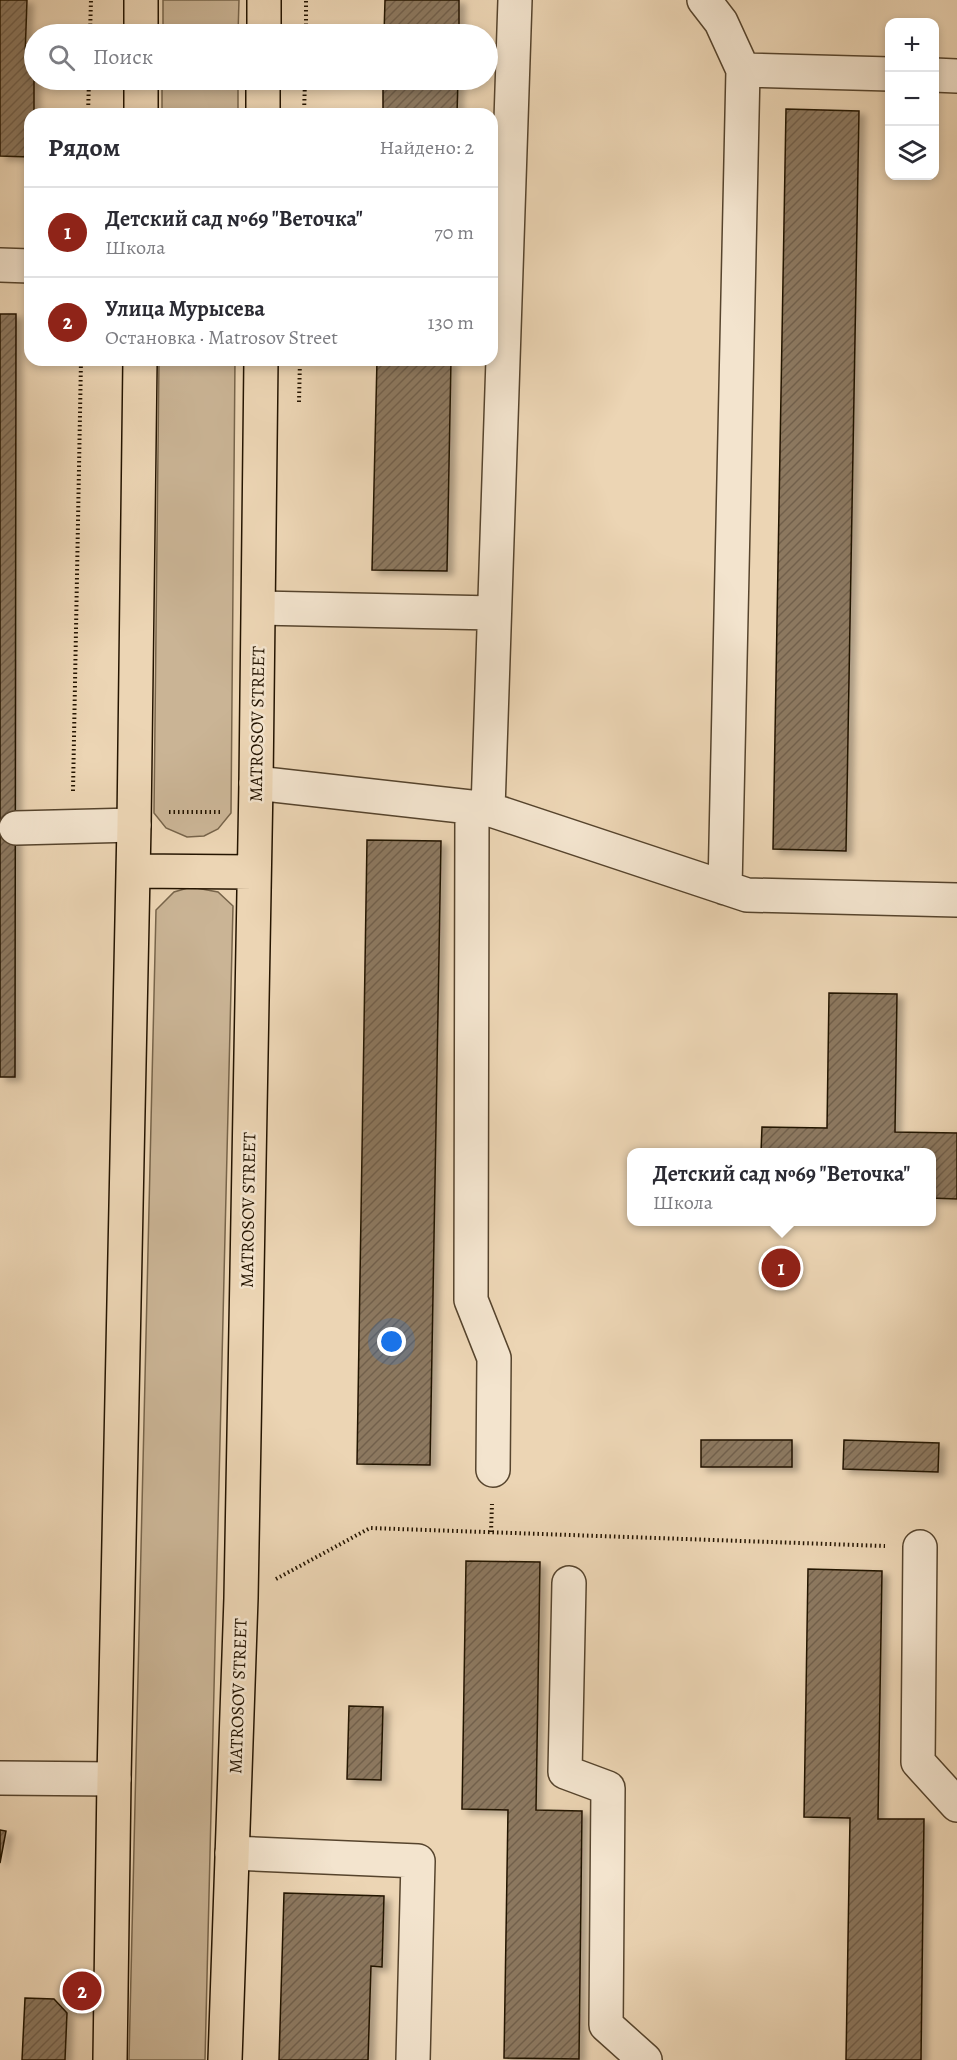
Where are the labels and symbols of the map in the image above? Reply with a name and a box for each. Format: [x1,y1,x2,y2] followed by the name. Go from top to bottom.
[244,646,270,802] street label: MATROSOV STREET
[235,1132,261,1288] street label: MATROSOV STREET
[762,1246,800,1290] pin: 1
[377,1327,406,1356] your location
[223,1618,253,1774] street label: MATROSOV STREET
[62,1968,101,2014] pin: 2

